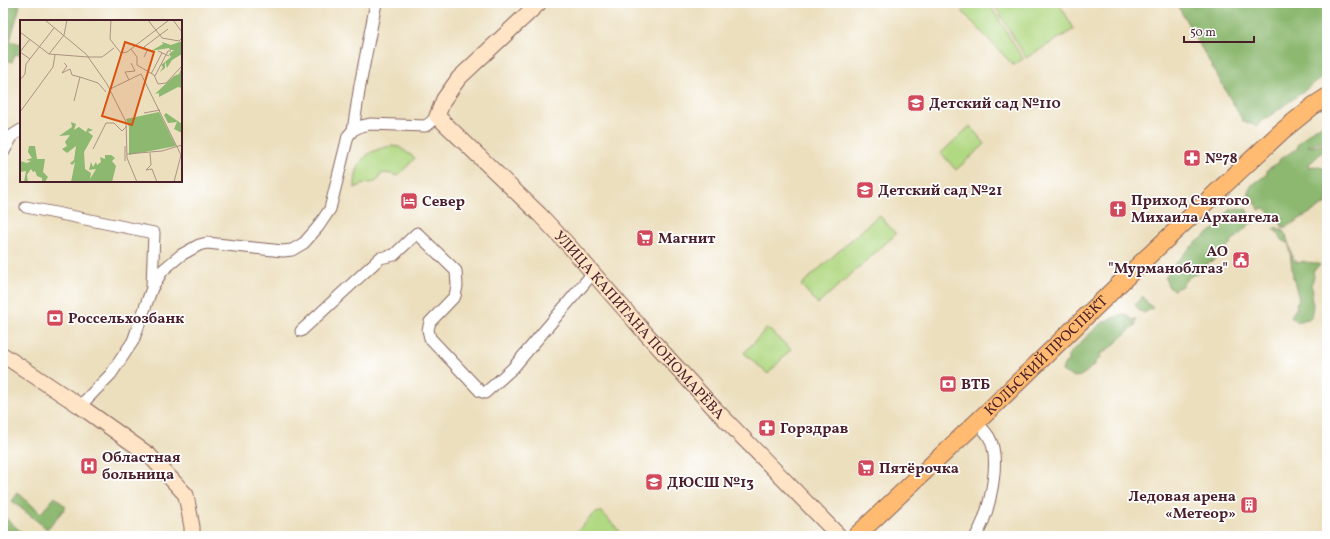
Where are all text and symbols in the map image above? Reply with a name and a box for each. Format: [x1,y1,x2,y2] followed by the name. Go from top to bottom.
[1184,18,1254,44] scale bar
[20,20,182,182] inset map
[1190,25,1216,41] text: 50 m
[906,93,926,113] school or university icon: Детский сад №110
[929,94,1061,115] place label: Детский сад №110
[1182,148,1202,168] pharmacy icon: №78
[1205,149,1238,170] place label: №78
[855,180,875,200] school or university icon: Детский сад №21
[878,181,1002,202] place label: Детский сад №21
[399,191,419,211] hotel icon: Север
[1131,191,1279,229] place label: Приход Святого Михаила Архангела
[422,192,465,213] place label: Север
[1108,199,1128,219] church icon: Приход Святого Михаила Архангела
[548,227,729,425] street label: УЛИЦА КАПИТАНА ПОНОМАРЁВА
[635,228,655,248] supermarket icon: Магнит
[658,229,716,250] place label: Магнит
[1108,242,1228,280] place label: AO "Мурманоблгаз"
[1231,250,1251,270] public building icon: AO "Мурманоблгаз"
[980,291,1113,421] street label: КОЛЬСКИЙ ПРОСПЕКТ
[45,308,65,328] bank icon: Россельхозбанк
[68,309,184,330] place label: Россельхозбанк
[938,374,958,394] bank icon: ВТБ
[961,375,990,396] place label: ВТБ
[757,418,777,438] pharmacy icon: Горздрав
[780,419,849,440] place label: Горздрав
[102,448,181,486] place label: Областная больница
[79,456,99,476] hospital icon: Областная больница
[856,458,876,478] supermarket icon: Пятёрочка
[879,459,959,480] place label: Пятёрочка
[644,472,664,492] school or university icon: ДЮСШ №13
[667,473,754,494] place label: ДЮСШ №13
[1129,487,1236,525] place label: Ледовая арена «Метеор»
[1239,495,1259,515] building icon: Ледовая арена «Метеор»

